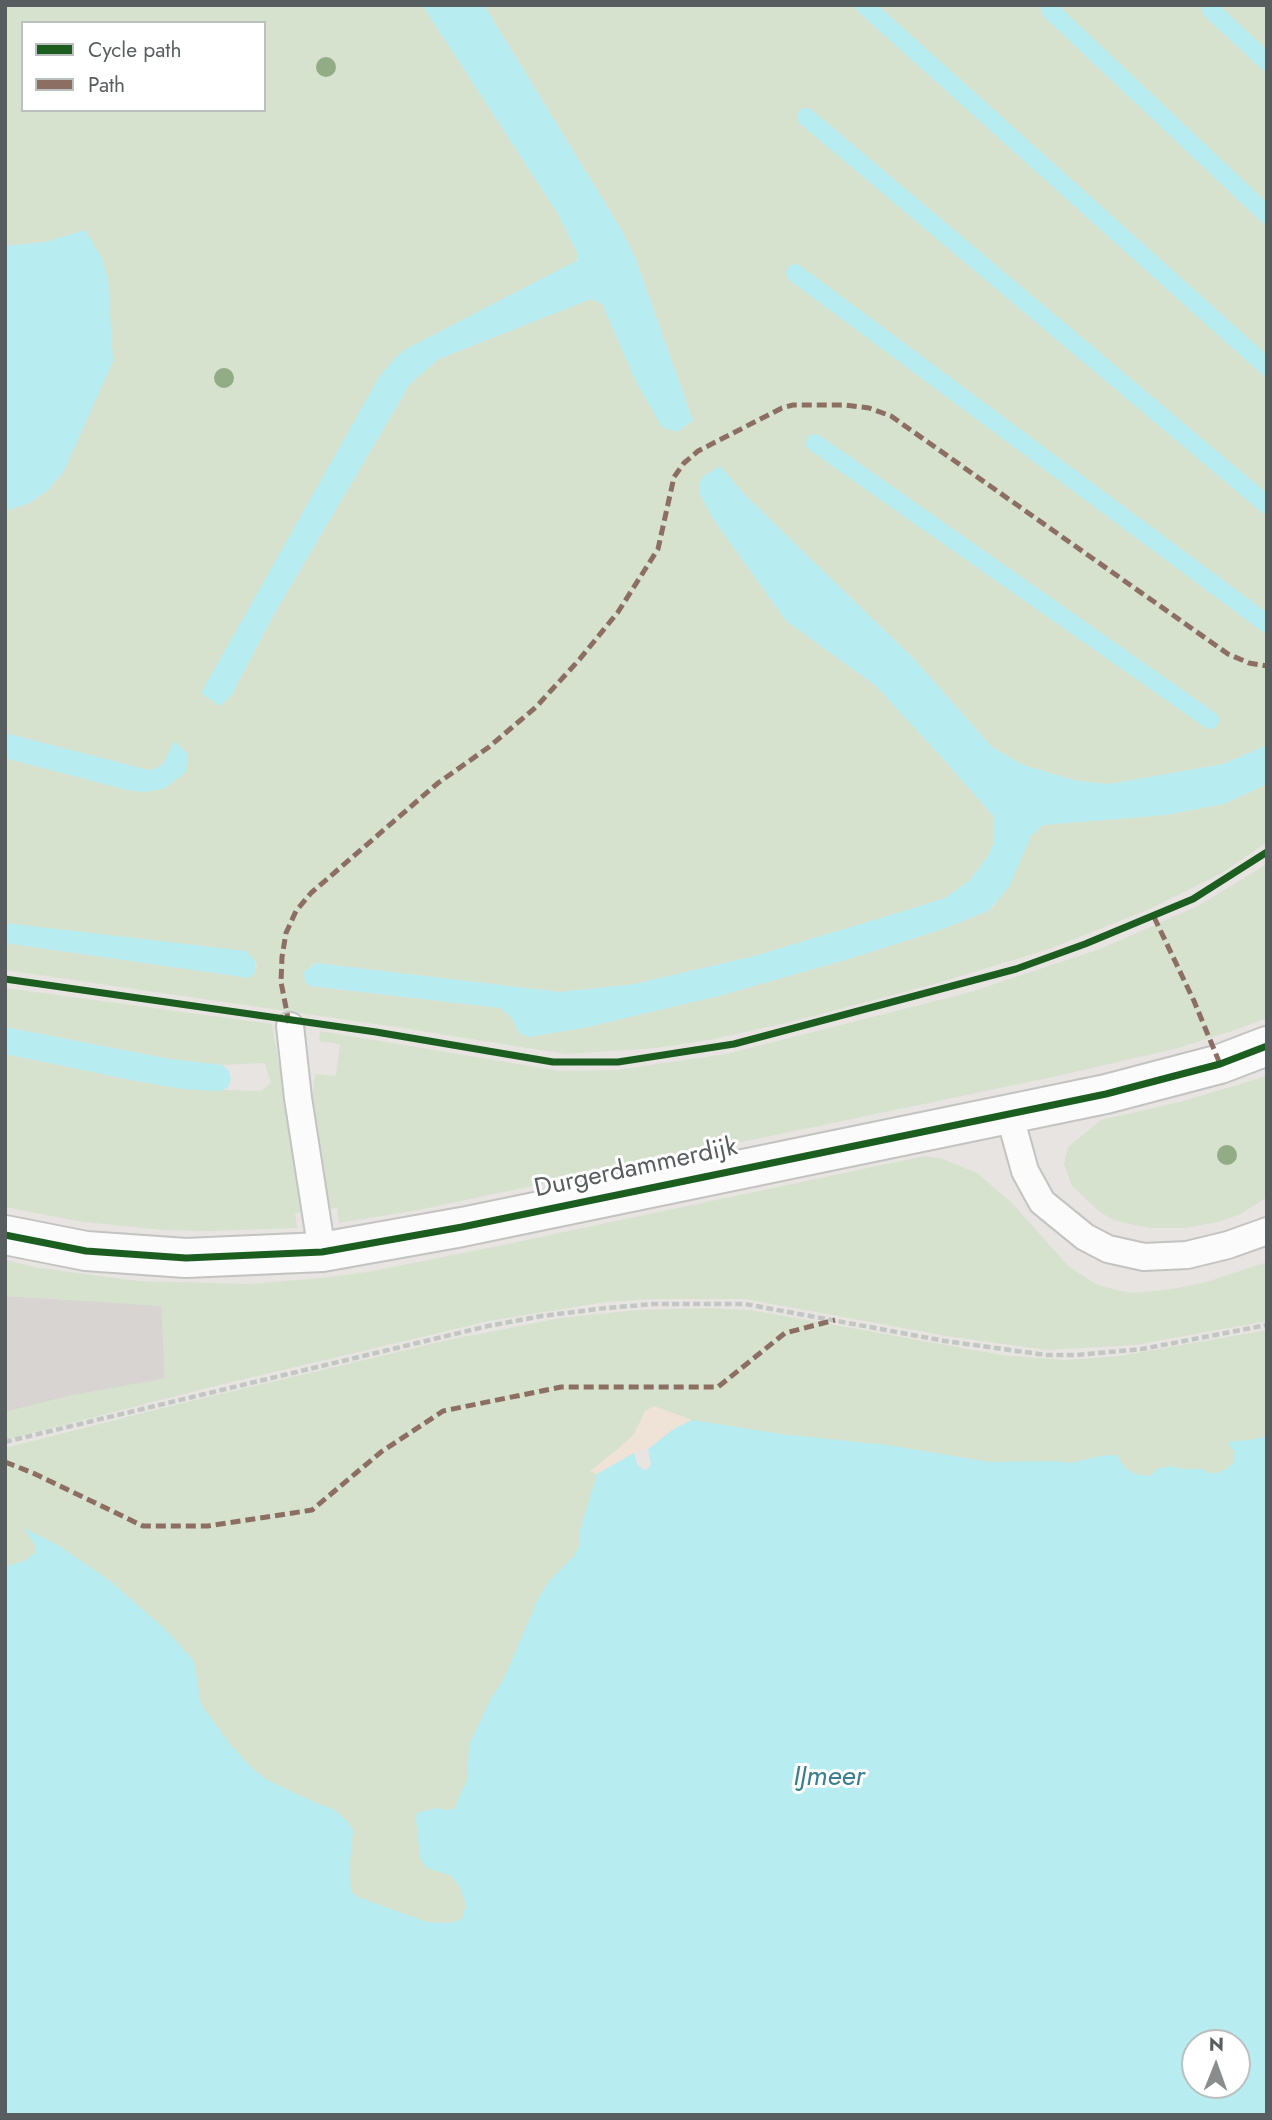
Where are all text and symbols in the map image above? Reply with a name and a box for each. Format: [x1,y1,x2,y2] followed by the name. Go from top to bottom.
[21,21,266,112] legend
[88,35,181,65] text: Cycle path
[88,70,125,100] text: Path
[532,1132,740,1206] street label: Durgerdammerdijk
[793,1761,865,1795] water label: IJmeer
[1181,2029,1251,2099] north arrow
[1209,2031,1224,2058] text: N

